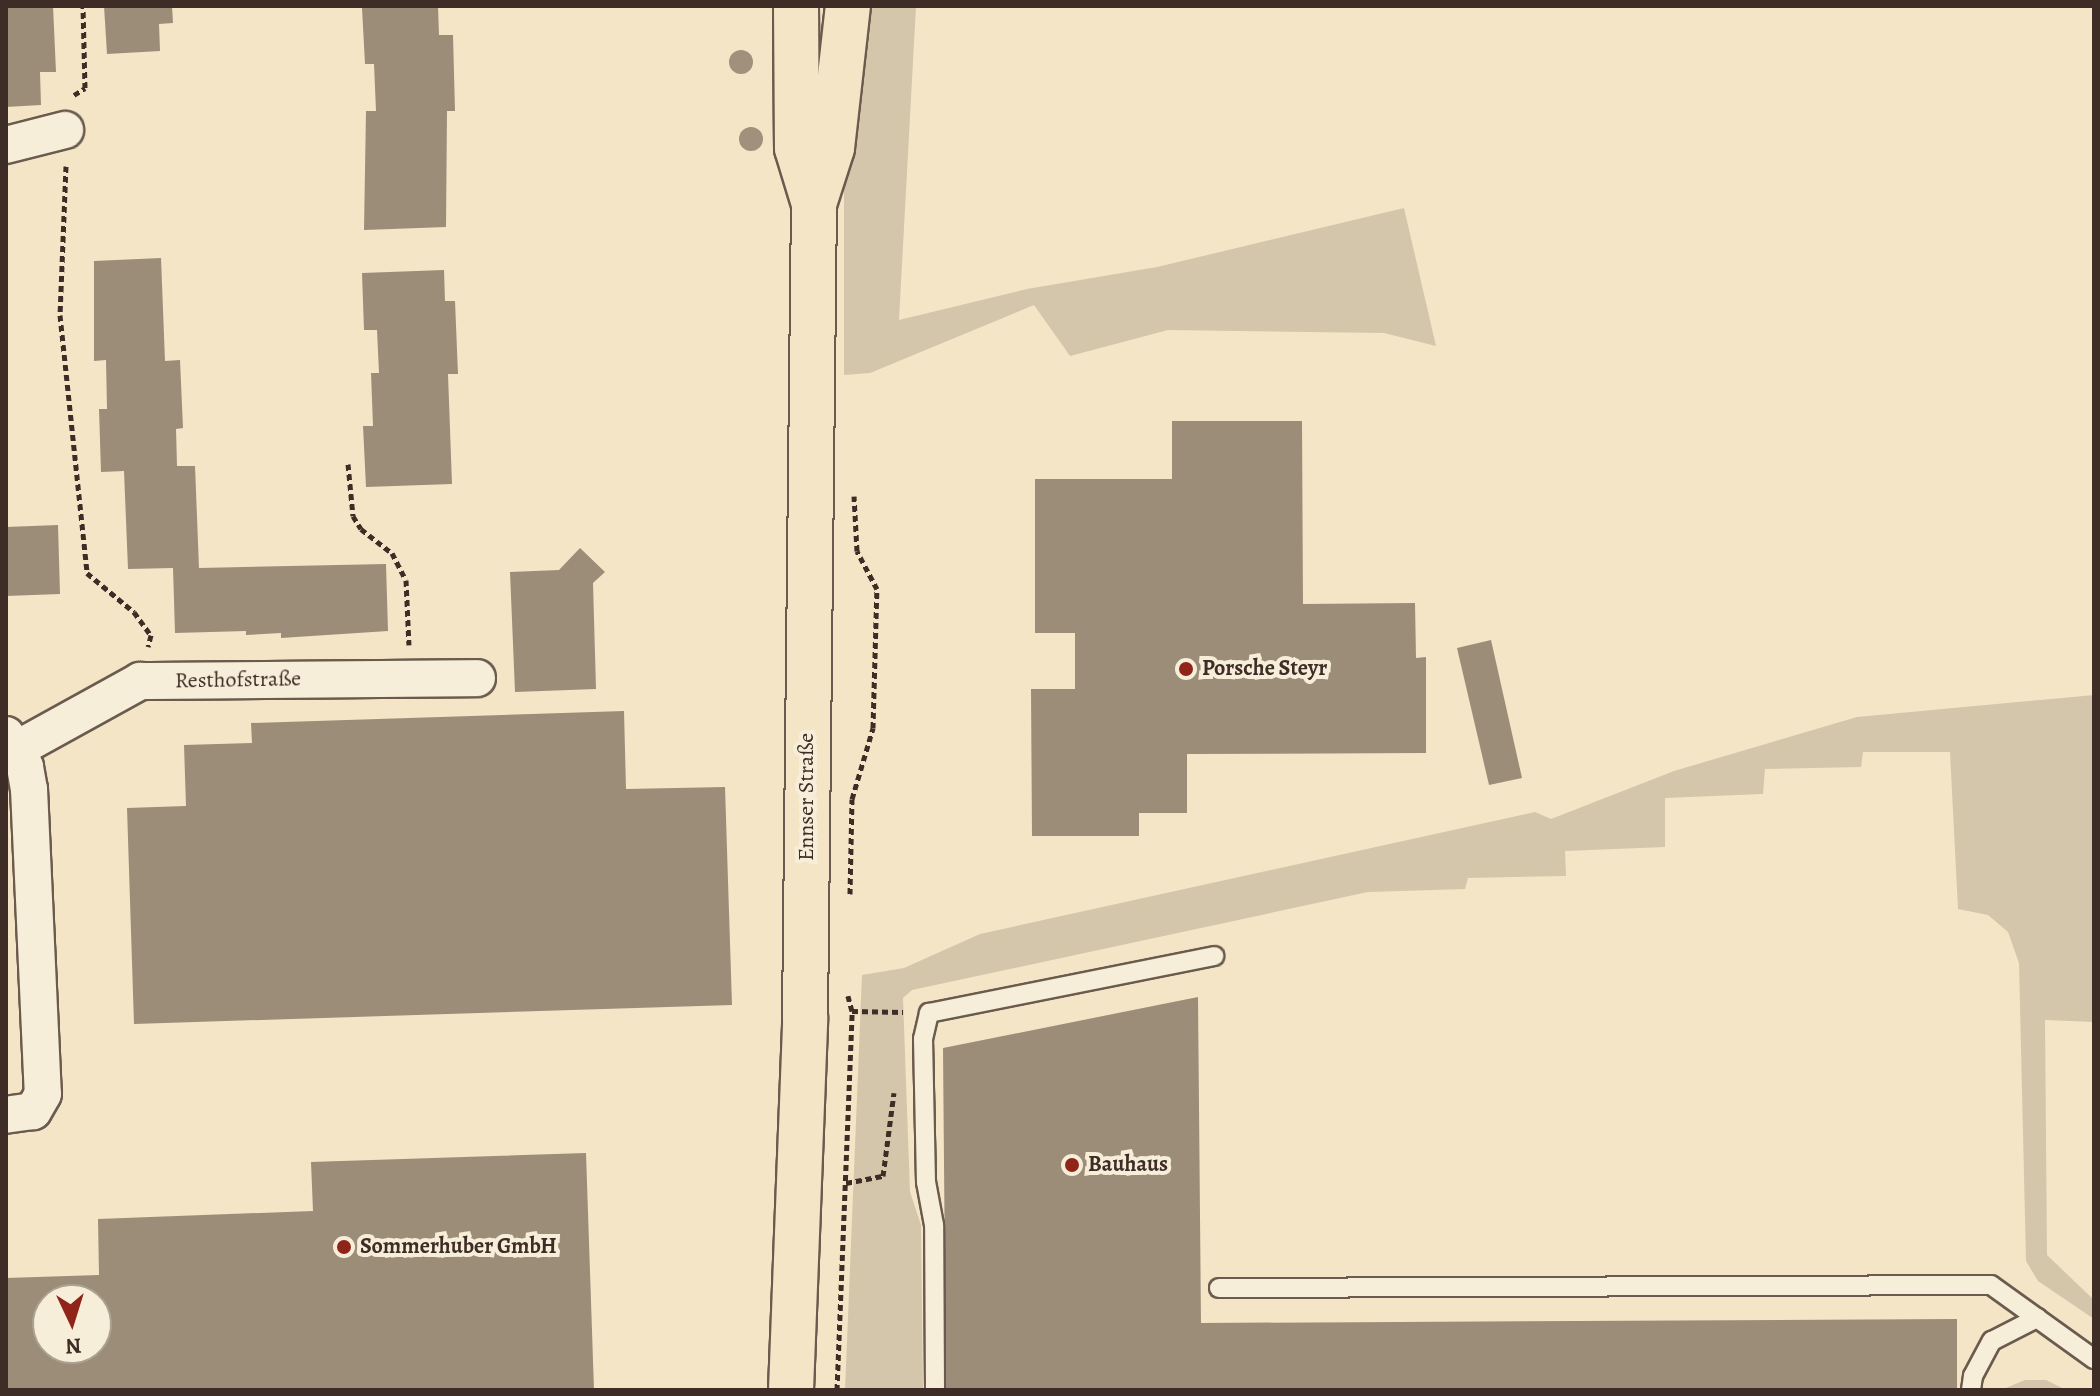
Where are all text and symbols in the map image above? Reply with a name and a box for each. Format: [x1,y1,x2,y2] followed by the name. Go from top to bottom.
[1202,656,1327,682] place label: Porsche Steyr
[1177,660,1195,678] marker: Porsche Steyr
[175,666,301,694] street label: Resthofstraße
[794,733,820,861] street label: Ennser Straße
[1088,1152,1168,1178] place label: Bauhaus
[1063,1156,1081,1174] marker: Bauhaus
[360,1234,557,1260] place label: Sommerhuber GmbH
[335,1238,353,1256] marker: Sommerhuber GmbH
[32,1284,112,1364] north arrow
[64,1330,83,1361] text: N

